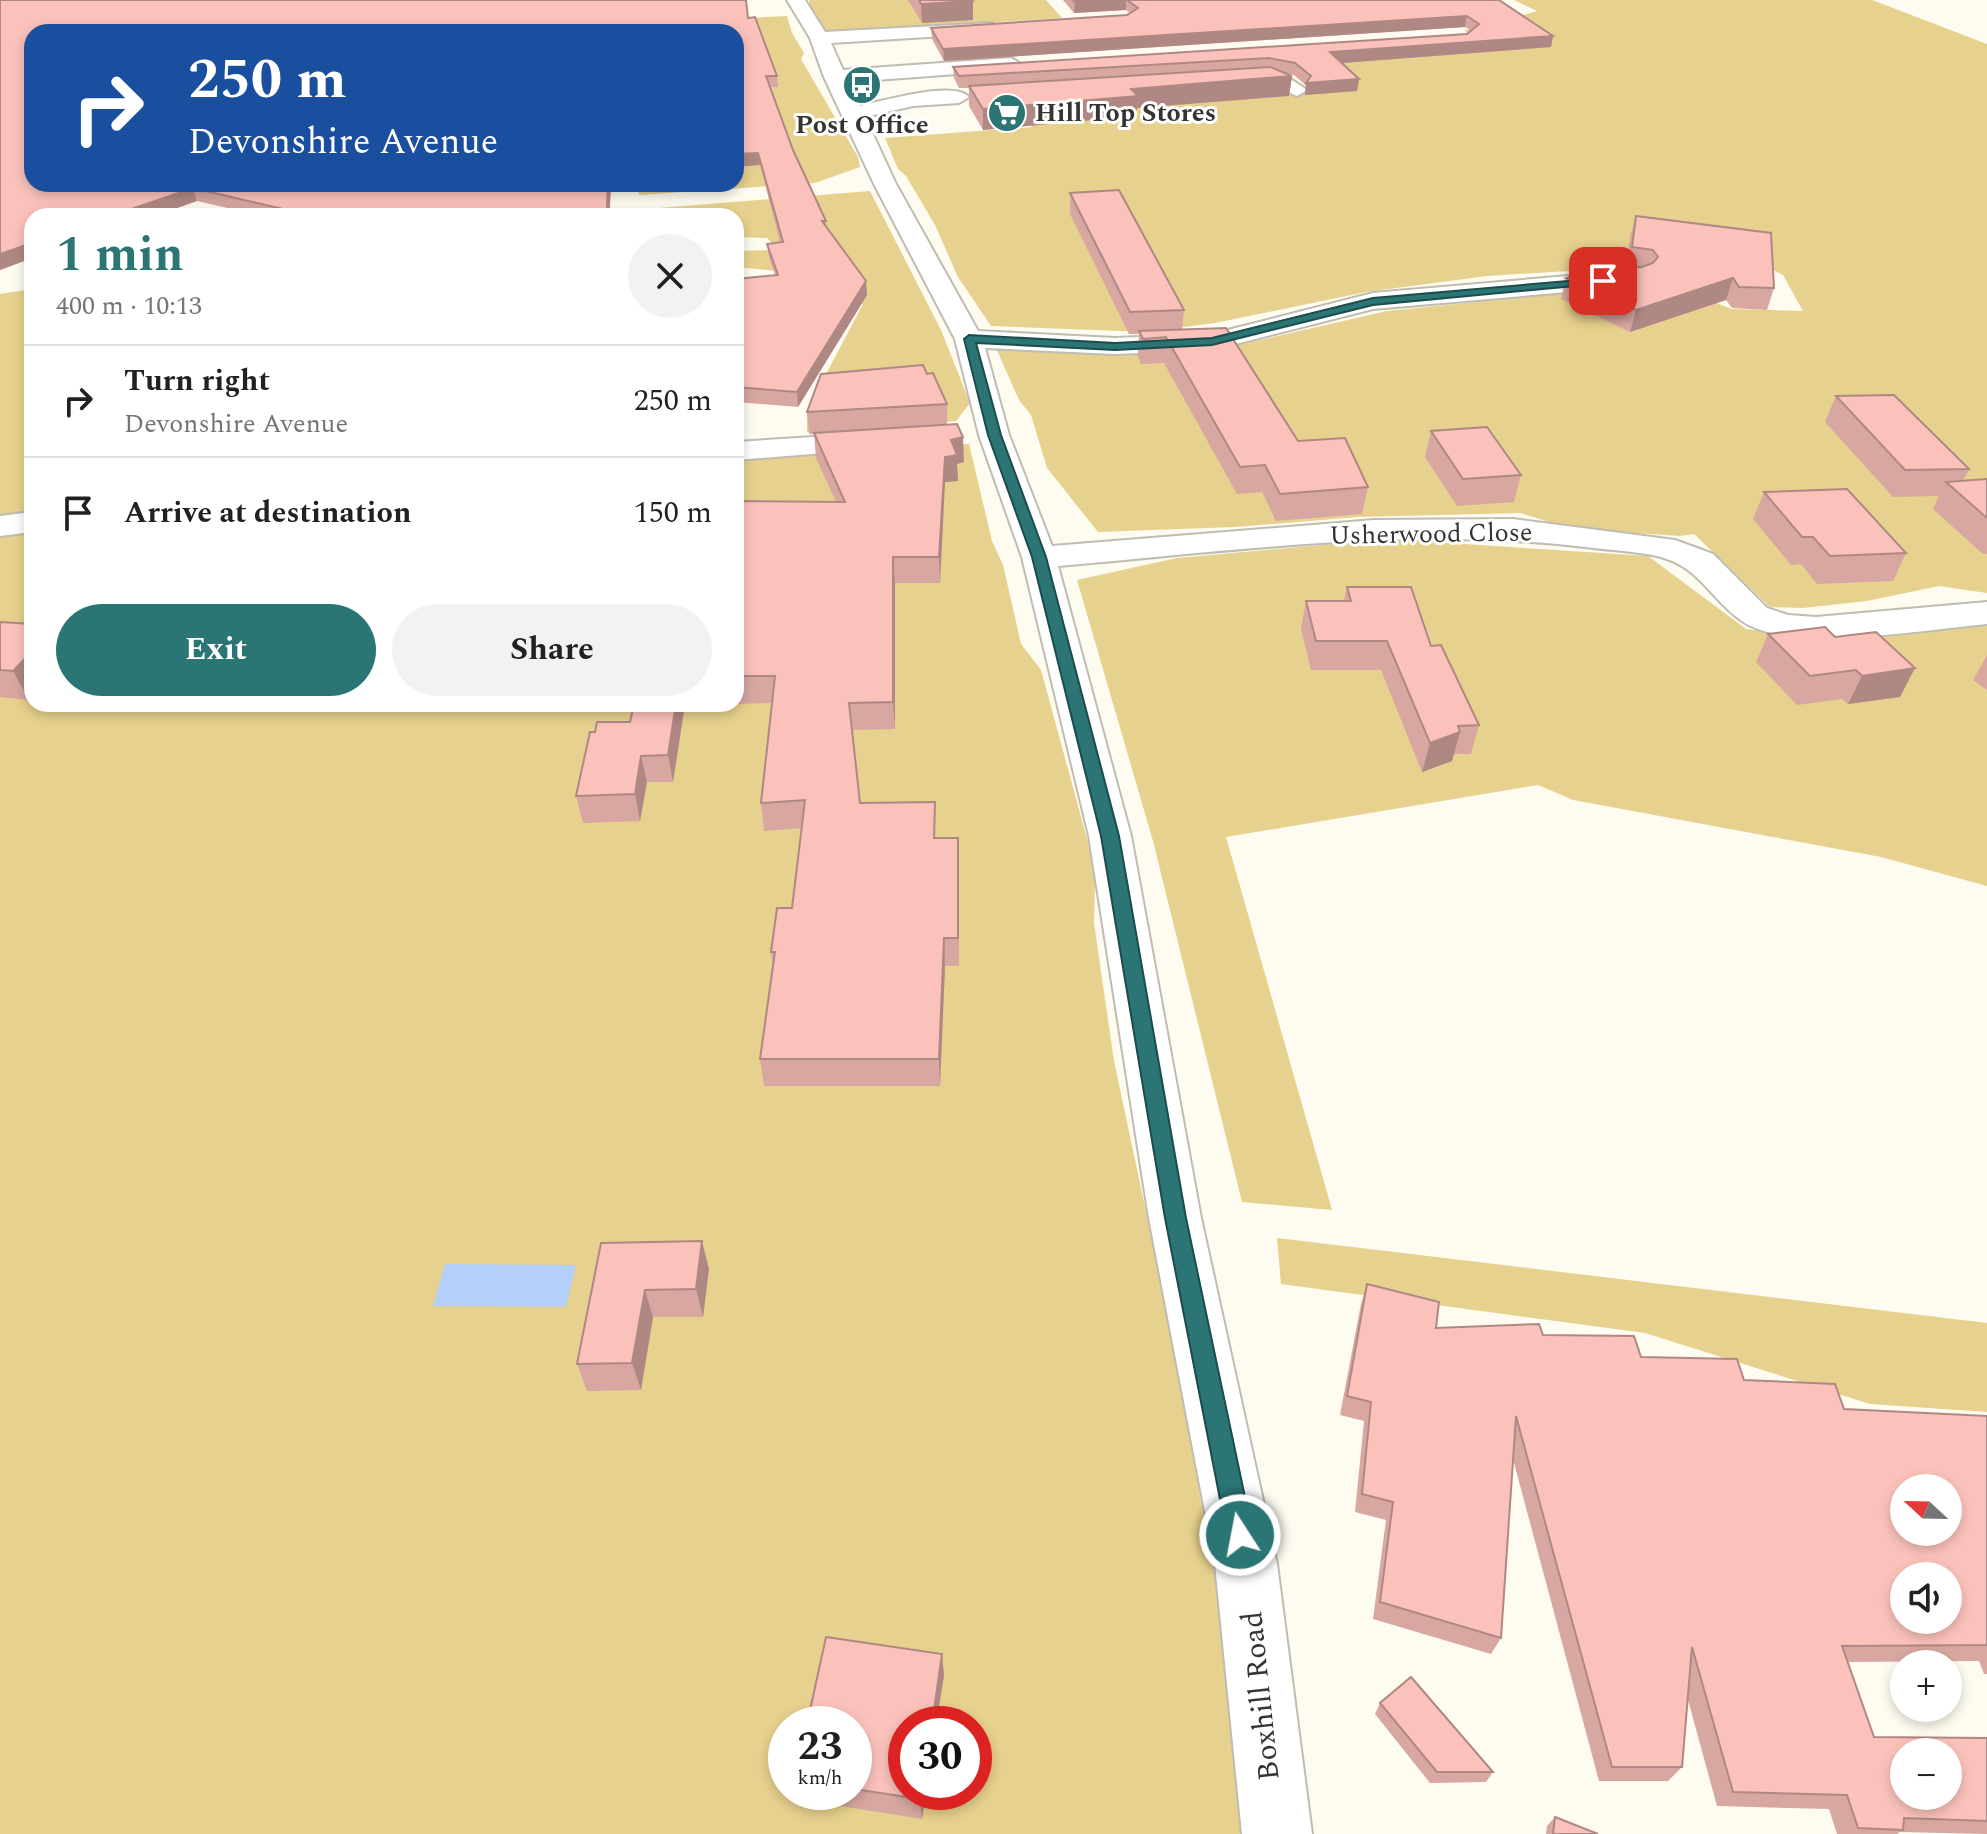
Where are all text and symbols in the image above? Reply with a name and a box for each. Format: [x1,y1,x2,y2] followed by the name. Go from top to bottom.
[188,38,347,123] text: 250 m
[56,56,160,160] icon: right
[841,64,883,106] bus stop icon: Post Office
[986,92,1028,134] supermarket icon: Hill Top Stores
[1035,93,1216,133] place label: Hill Top Stores
[795,105,929,145] place label: Post Office
[188,115,498,170] text: Devonshire Avenue
[56,219,184,292] text: 1 min
[628,234,712,318] button: close
[1569,247,1637,315] pin
[1581,259,1625,303] icon: arrive
[56,286,202,326] text: 400 m · 10:13
[124,358,270,404] text: Turn right
[634,378,712,424] text: 250 m
[56,379,100,423] icon: right
[124,404,348,444] text: Devonshire Avenue
[124,490,411,536] text: Arrive at destination
[634,490,712,536] text: 150 m
[56,491,100,535] icon: arrive
[1329,512,1533,556] street label: Usherwood Close
[56,604,376,696] button: Exit
[392,604,712,696] button: Share
[1890,1474,1962,1546] north arrow
[1890,1474,1962,1810] map controls
[1198,1493,1282,1577] position arrow
[1890,1562,1962,1634] button: sound
[1229,1609,1293,1783] street label: Boxhill Road
[1890,1650,1962,1722] button: +
[888,1706,992,1810] speed limit sign: 30
[798,1717,842,1778] text: 23
[1890,1738,1962,1810] button: −
[798,1763,843,1793] text: km/h

